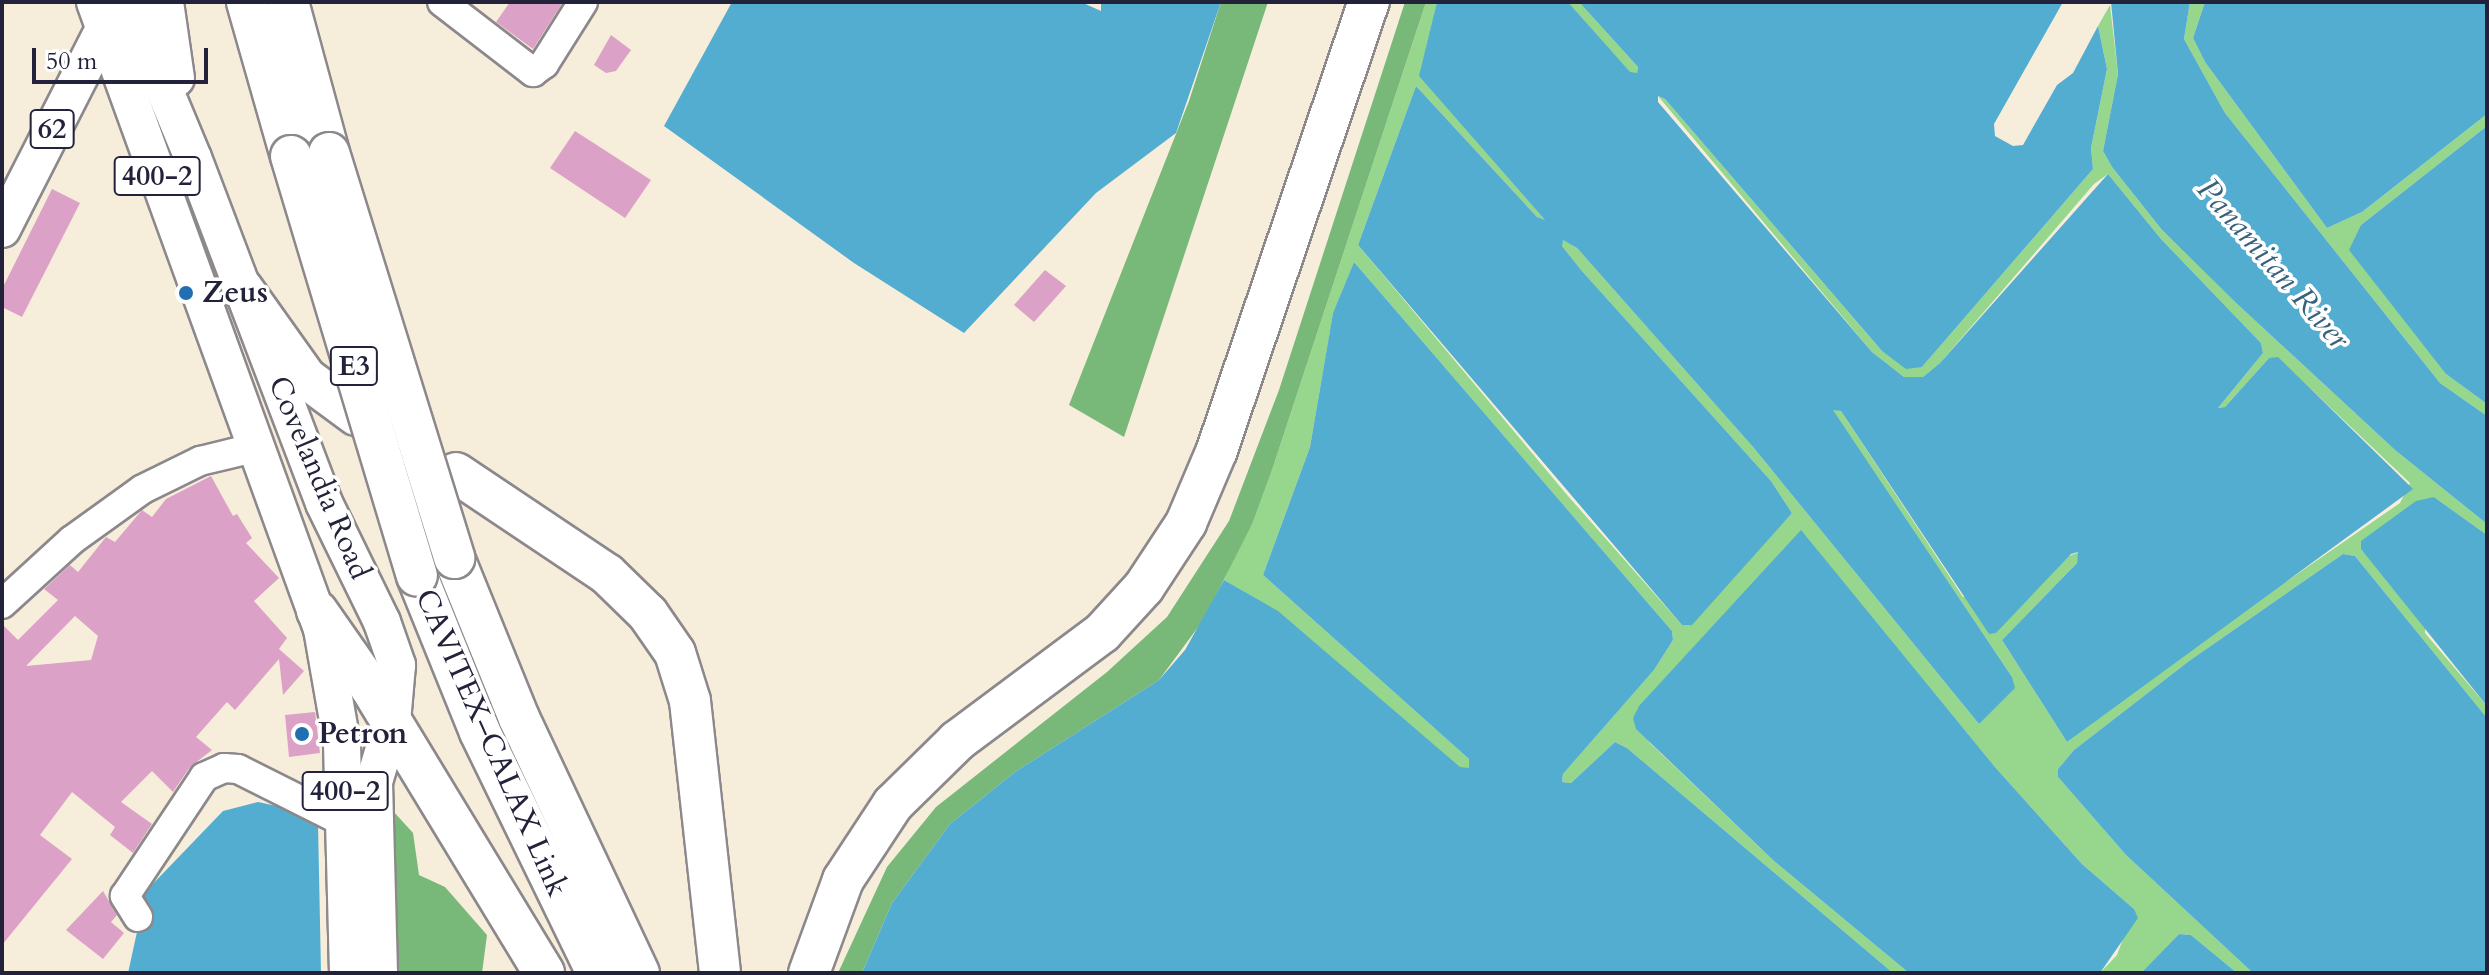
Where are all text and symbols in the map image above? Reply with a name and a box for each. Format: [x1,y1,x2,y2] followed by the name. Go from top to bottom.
[36,32,212,82] scale bar
[46,45,97,78] text: 50 m
[28,105,76,153] road number: 62
[113,152,201,200] road number: 400-2
[2189,171,2357,357] water label: Panamitan River
[202,275,268,311] place label: Zeus
[177,284,195,302] marker: Zeus
[328,342,380,390] road number: E3
[260,371,378,585] street label: Covelandia Road
[407,584,575,902] street label: CAVITEX–CALAX Link
[318,716,408,752] place label: Petron
[293,725,311,743] marker: Petron
[301,767,389,815] road number: 400-2

